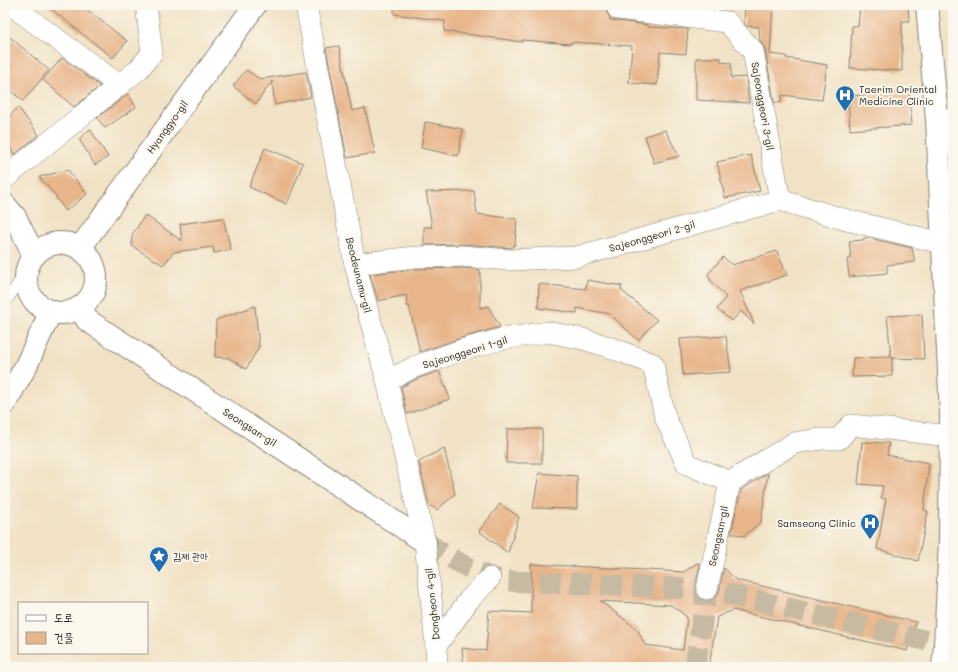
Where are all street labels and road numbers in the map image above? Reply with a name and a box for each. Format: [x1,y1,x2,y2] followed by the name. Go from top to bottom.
[748,61,778,151] street label: Sajeonggeori 3-gil
[143,98,191,156] street label: Hyanggyo-gil
[607,217,697,255] street label: Sajeonggeori 2-gil
[343,236,375,314] street label: Beodeunamu-gil
[421,332,509,372] street label: Sajeonggeori 1-gil
[220,404,280,450] street label: Seongsan-gil
[705,505,731,567] street label: Seongsan-gil
[421,567,443,641] street label: Dongheon 4-gil

